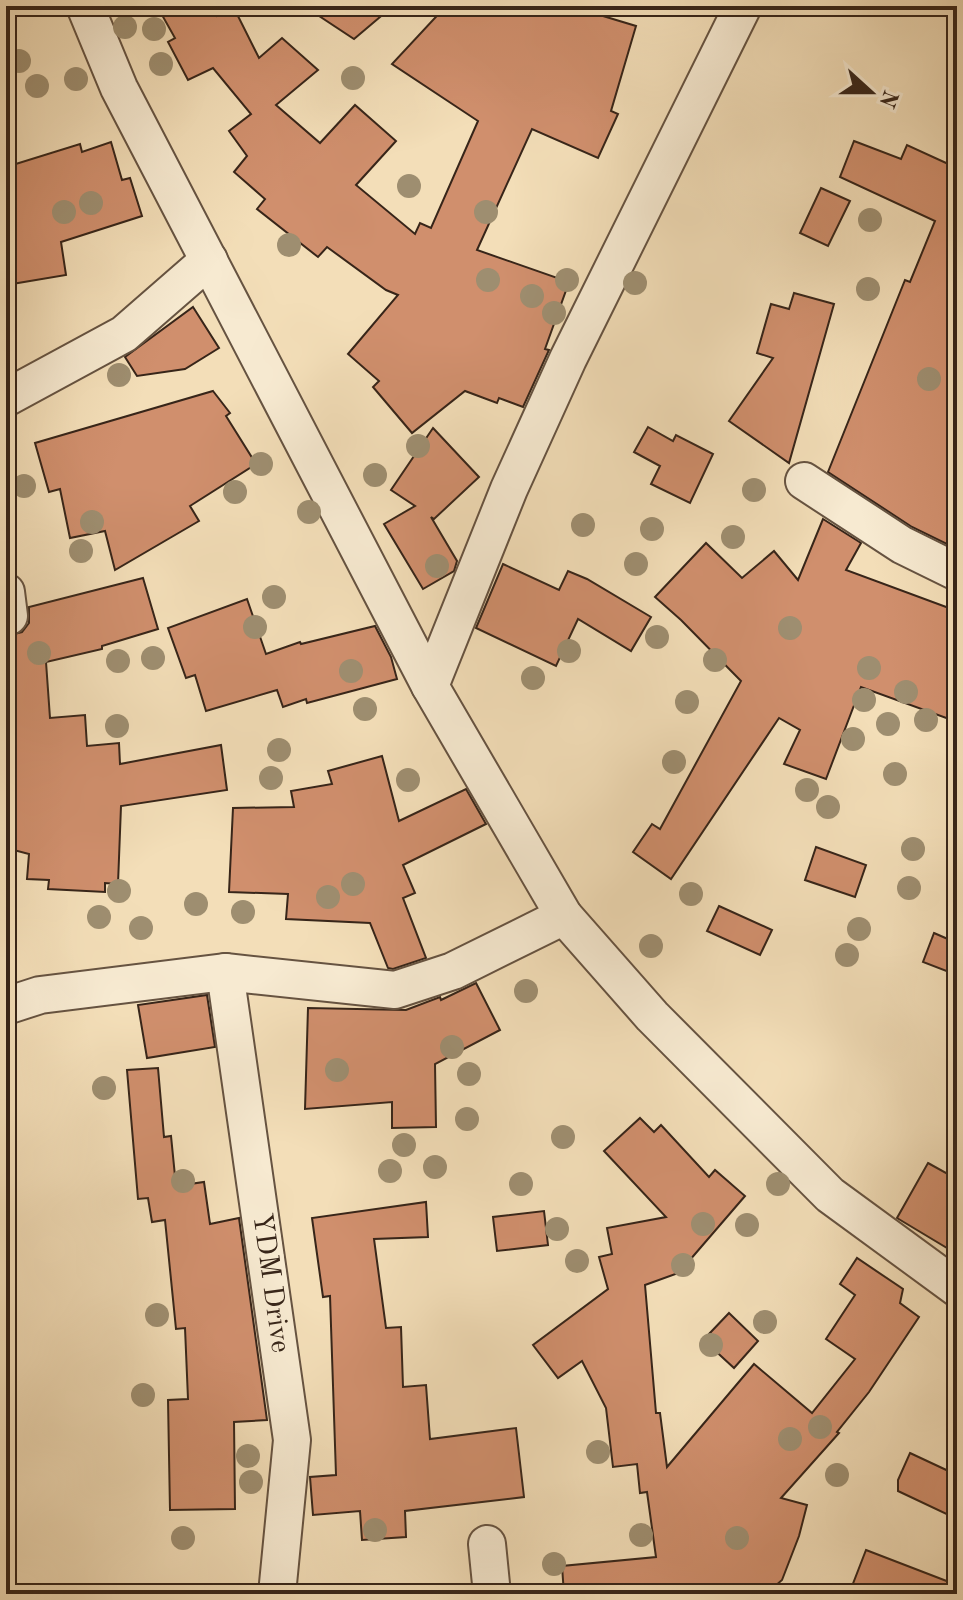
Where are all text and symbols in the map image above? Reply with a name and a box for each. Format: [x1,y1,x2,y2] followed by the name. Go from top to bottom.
[831,52,911,132] north arrow
[874,87,901,110] text: N
[246,1211,294,1355] street label: YDM Drive

